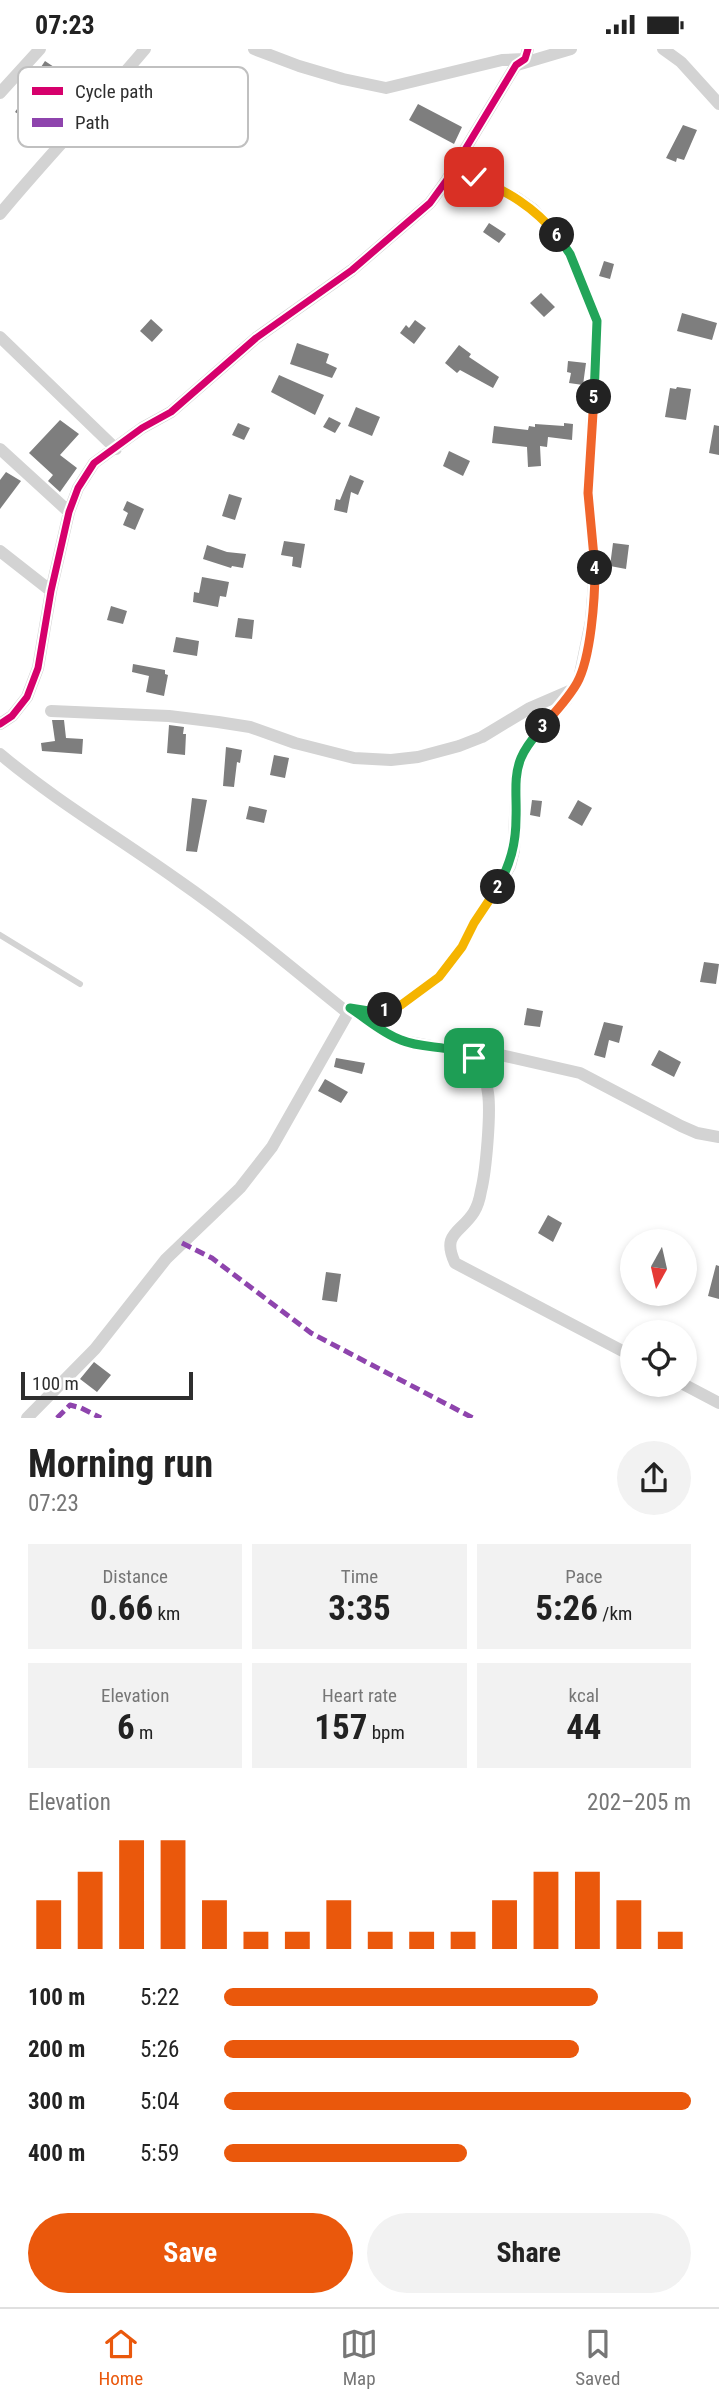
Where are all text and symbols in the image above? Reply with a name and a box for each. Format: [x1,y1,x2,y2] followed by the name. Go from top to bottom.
[35,10,95,40] text: 07:23
[18,67,248,147] legend
[75,80,153,103] text: Cycle path
[75,111,109,134] text: Path
[444,147,504,207] pin
[455,158,493,196] icon: check
[540,217,574,253] pin: 6
[552,223,561,246] text: 6
[576,379,612,415] pin: 5
[589,385,598,408] text: 5
[578,551,612,585] pin: 4
[590,556,599,579] text: 4
[526,709,560,743] pin: 3
[538,714,547,737] text: 3
[480,869,516,905] pin: 2
[493,875,502,898] text: 2
[368,993,402,1027] pin: 1
[380,998,389,1021] text: 1
[444,1028,504,1088] pin
[455,1039,493,1077] icon: arrive
[620,1229,696,1305] north arrow
[620,1229,697,1397] map controls
[620,1320,697,1397] button: locate
[21,1369,192,1401] scale bar
[32,1372,79,1395] text: 100 m
[617,1441,691,1515] button: share
[28,1442,213,1486] text: Morning run
[28,1490,79,1517] text: 07:23
[102,1565,168,1588] text: Distance
[341,1565,378,1588] text: Time
[565,1565,602,1588] text: Pace
[90,1588,153,1629] text: 0.66
[328,1588,391,1629] text: 3:35
[535,1588,598,1629] text: 5:26
[153,1602,180,1625] text: km
[598,1602,632,1625] text: /km
[101,1684,169,1707] text: Elevation
[322,1684,397,1707] text: Heart rate
[569,1684,599,1707] text: kcal
[117,1707,135,1748] text: 6
[314,1707,367,1748] text: 157
[566,1707,602,1748] text: 44
[135,1721,153,1744] text: m
[367,1721,405,1744] text: bpm
[28,1789,111,1816] text: Elevation
[587,1789,691,1816] text: 202–205 m
[28,1984,85,2011] text: 100 m
[140,1984,179,2011] text: 5:22
[28,2036,85,2063] text: 200 m
[140,2036,179,2063] text: 5:26
[28,2088,85,2115] text: 300 m
[140,2088,179,2115] text: 5:04
[28,2140,85,2167] text: 400 m
[140,2140,179,2167] text: 5:59
[28,2213,353,2293] button: Save
[367,2213,691,2293] button: Share
[99,2325,143,2390] tab: Home
[340,2325,378,2390] tab: Map
[575,2325,620,2390] tab: Saved

